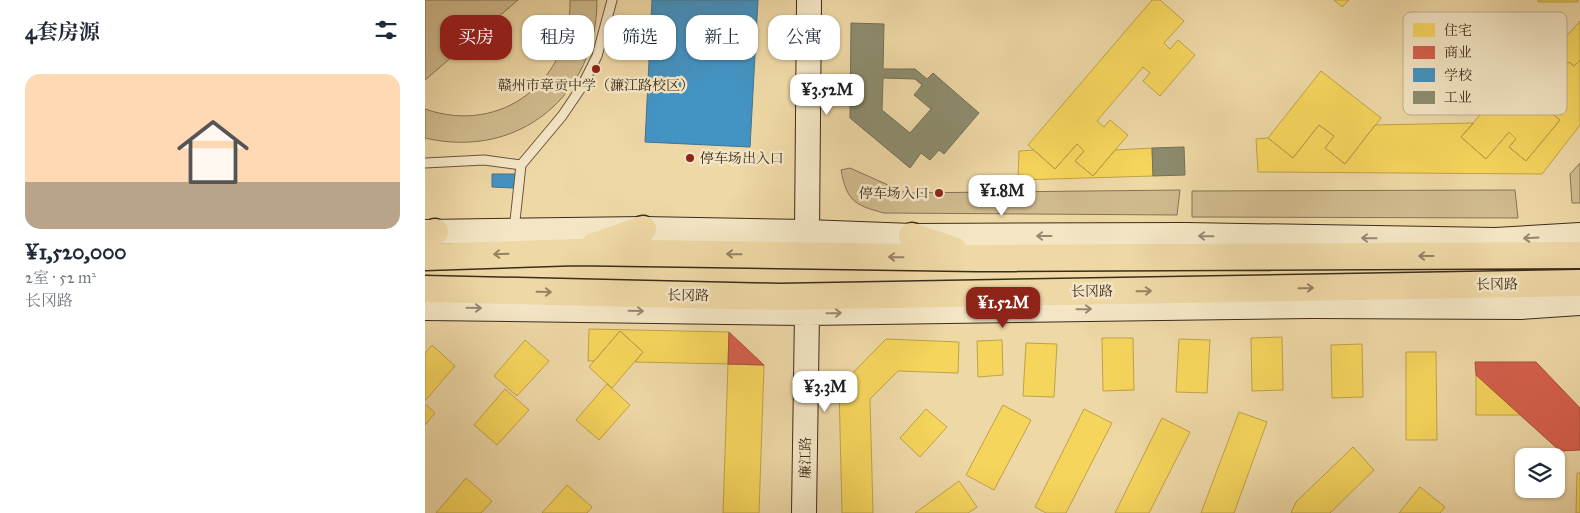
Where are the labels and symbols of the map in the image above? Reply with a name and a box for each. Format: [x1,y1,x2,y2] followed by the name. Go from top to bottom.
[1403,12,1567,115] legend
[1444,22,1472,39] text: 住宅
[1444,44,1472,61] text: 商业
[590,63,602,75] marker: 赣州市章贡中学（濂江路校区）
[1444,67,1472,84] text: 学校
[786,74,868,116] pin: ¥3.52M
[498,77,694,94] place label: 赣州市章贡中学（濂江路校区）
[1444,89,1472,106] text: 工业
[700,150,784,167] place label: 停车场出入口
[684,152,696,164] marker: 停车场出入口
[967,174,1037,217] pin: ¥1.8M
[859,185,929,202] place label: 停车场入口
[933,187,945,199] marker: 停车场入口
[1036,231,1052,241] one-way arrow
[1199,231,1215,240] one-way arrow
[1361,233,1378,243] one-way arrow
[1524,233,1540,242] one-way arrow
[726,249,742,259] one-way arrow
[494,250,510,259] one-way arrow
[1419,251,1435,261] one-way arrow
[889,252,905,262] one-way arrow
[1476,276,1518,293] street label: 长冈路
[1071,283,1113,300] street label: 长冈路
[1298,283,1314,293] one-way arrow
[962,286,1044,329] pin: ¥1.52M
[1135,286,1151,295] one-way arrow
[535,287,551,297] one-way arrow
[667,287,709,304] street label: 长冈路
[465,304,481,313] one-way arrow
[1075,304,1091,314] one-way arrow
[628,306,644,316] one-way arrow
[825,308,841,318] one-way arrow
[790,370,860,413] pin: ¥3.3M
[797,437,814,479] street label: 廉江路

